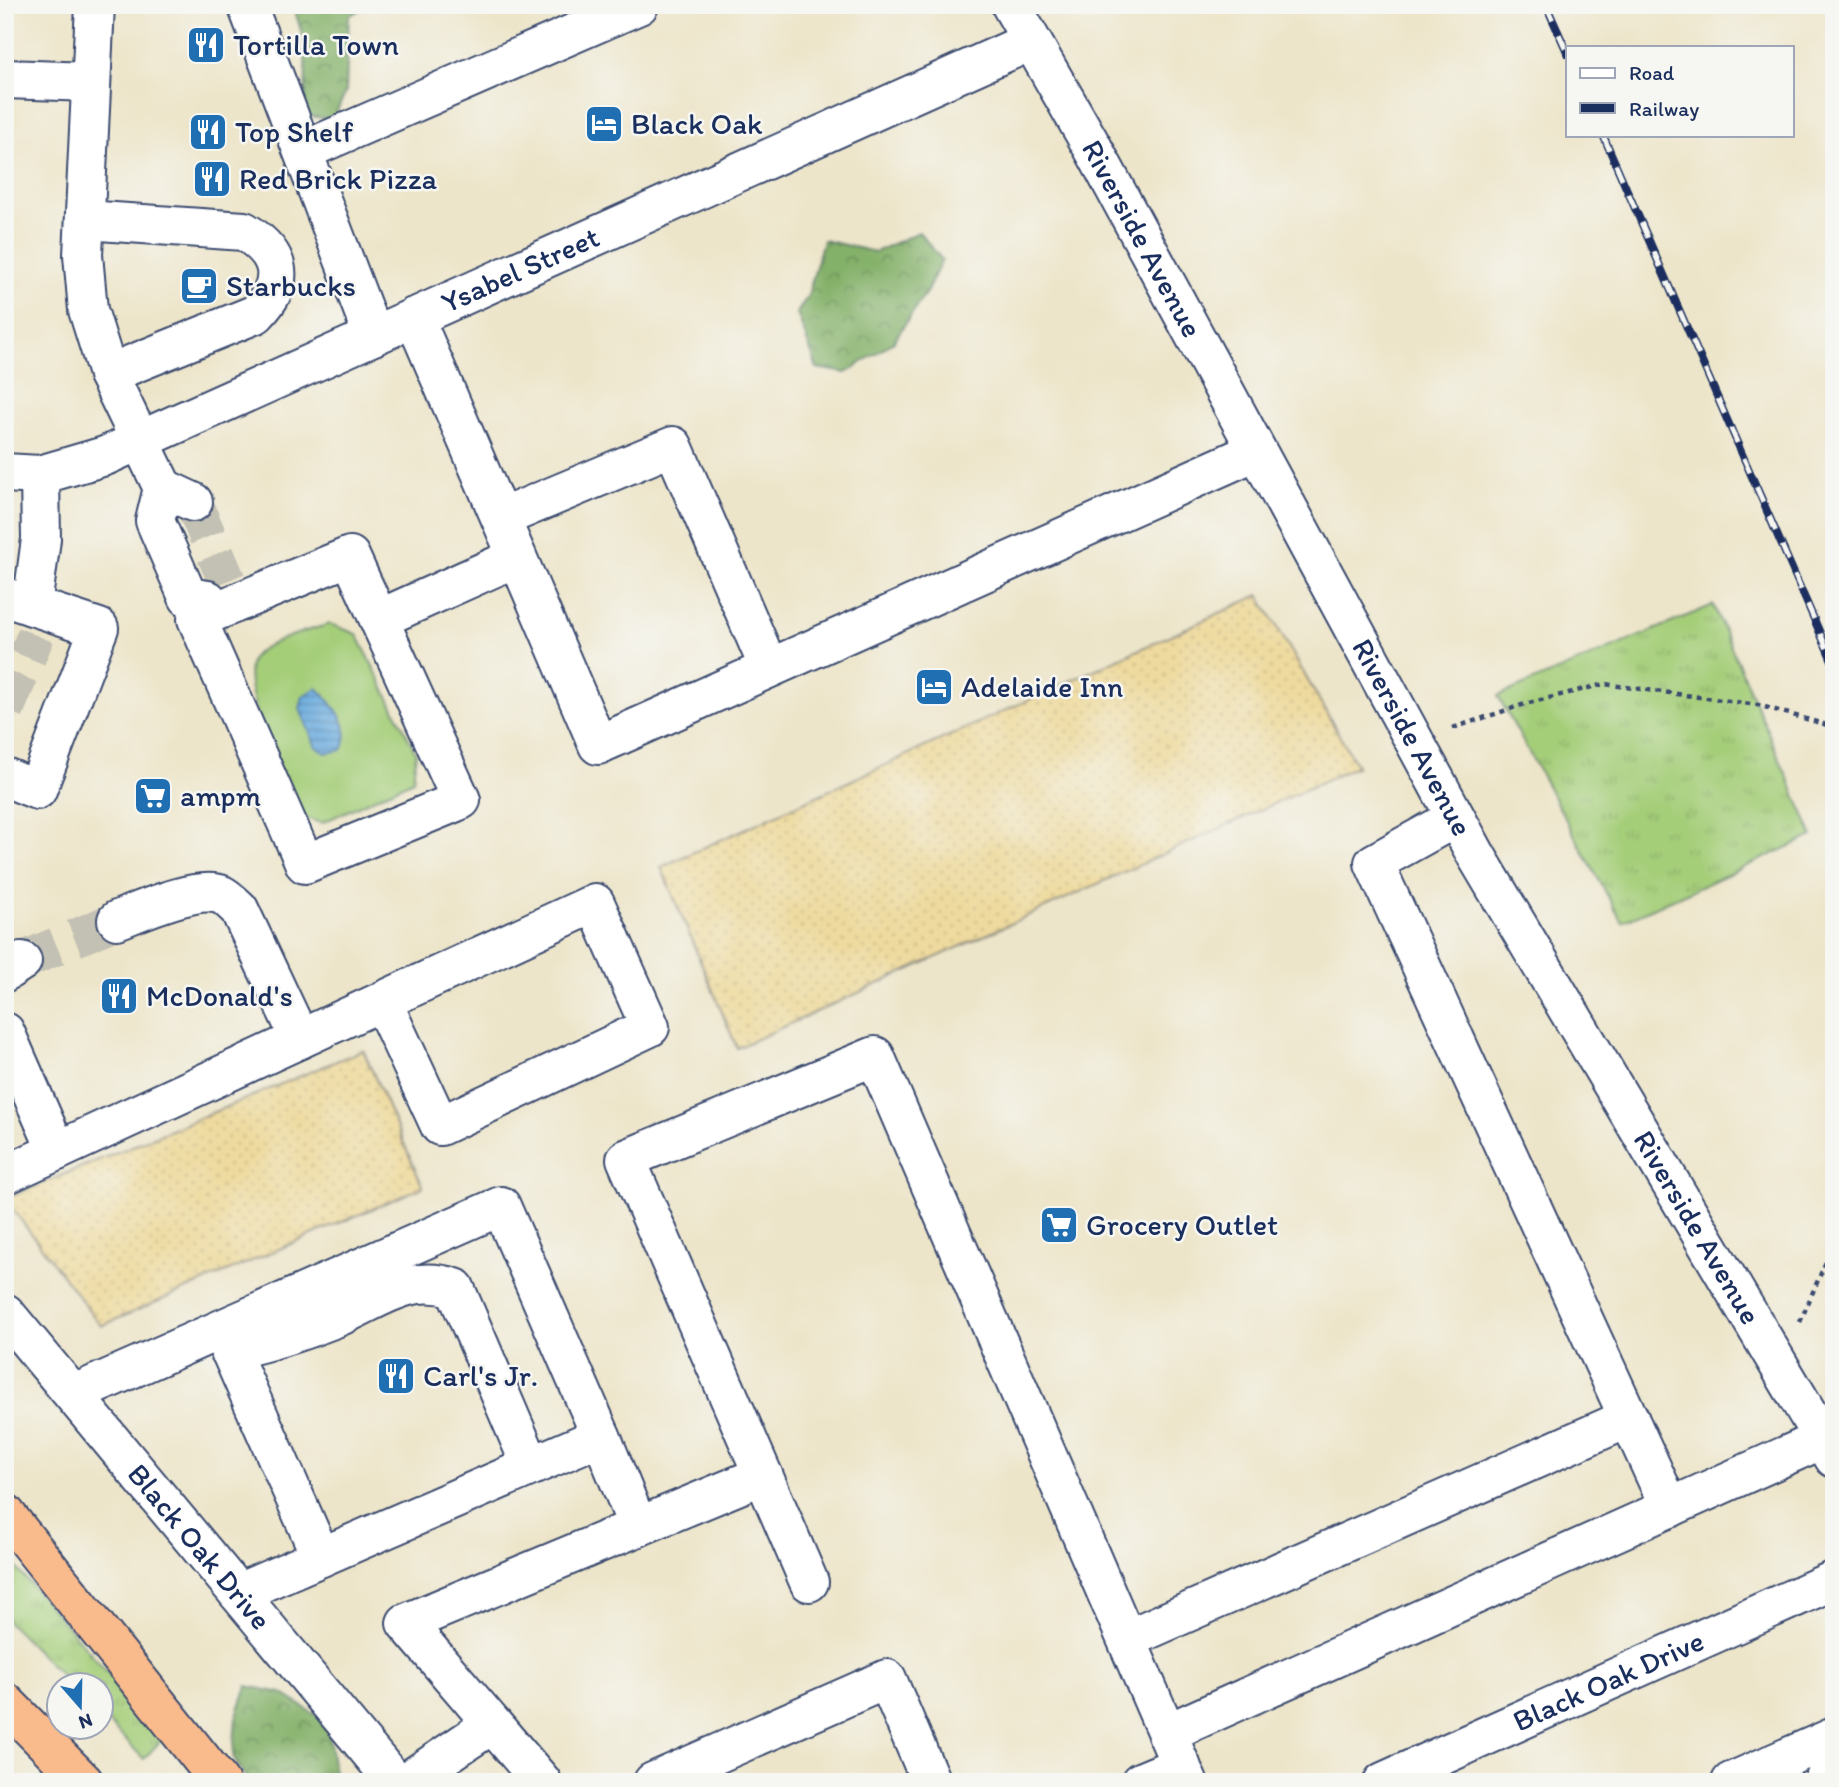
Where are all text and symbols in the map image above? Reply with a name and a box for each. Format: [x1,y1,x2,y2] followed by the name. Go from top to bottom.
[185,24,227,66] restaurant icon: Tortilla Town
[233,26,399,63] place label: Tortilla Town
[1566,46,1794,136] legend
[1629,60,1675,85] text: Road
[1629,96,1699,121] text: Railway
[583,103,625,145] hotel icon: Black Oak
[631,105,763,142] place label: Black Oak
[187,111,229,153] restaurant icon: Top Shelf
[235,113,354,150] place label: Top Shelf
[1074,133,1211,344] street label: Riverside Avenue
[191,158,233,200] restaurant icon: Red Brick Pizza
[239,160,438,197] place label: Red Brick Pizza
[435,218,605,321] street label: Ysabel Street
[178,265,220,307] cafe icon: Starbucks
[226,267,356,304] place label: Starbucks
[1344,632,1481,842] street label: Riverside Avenue
[913,666,955,708] hotel icon: Adelaide Inn
[961,668,1123,705] place label: Adelaide Inn
[132,775,174,817] supermarket icon: ampm
[180,777,261,814] place label: ampm
[98,975,140,1017] restaurant icon: McDonald's
[146,977,293,1014] place label: McDonald's
[1626,1123,1769,1331] street label: Riverside Avenue
[1038,1204,1080,1246] supermarket icon: Grocery Outlet
[1086,1206,1278,1243] place label: Grocery Outlet
[375,1355,417,1397] restaurant icon: Carl's Jr.
[423,1357,538,1394] place label: Carl's Jr.
[120,1456,280,1637] street label: Black Oak Drive
[1507,1622,1709,1739] street label: Black Oak Drive
[46,1672,116,1742] north arrow
[76,1709,96,1735] text: N

